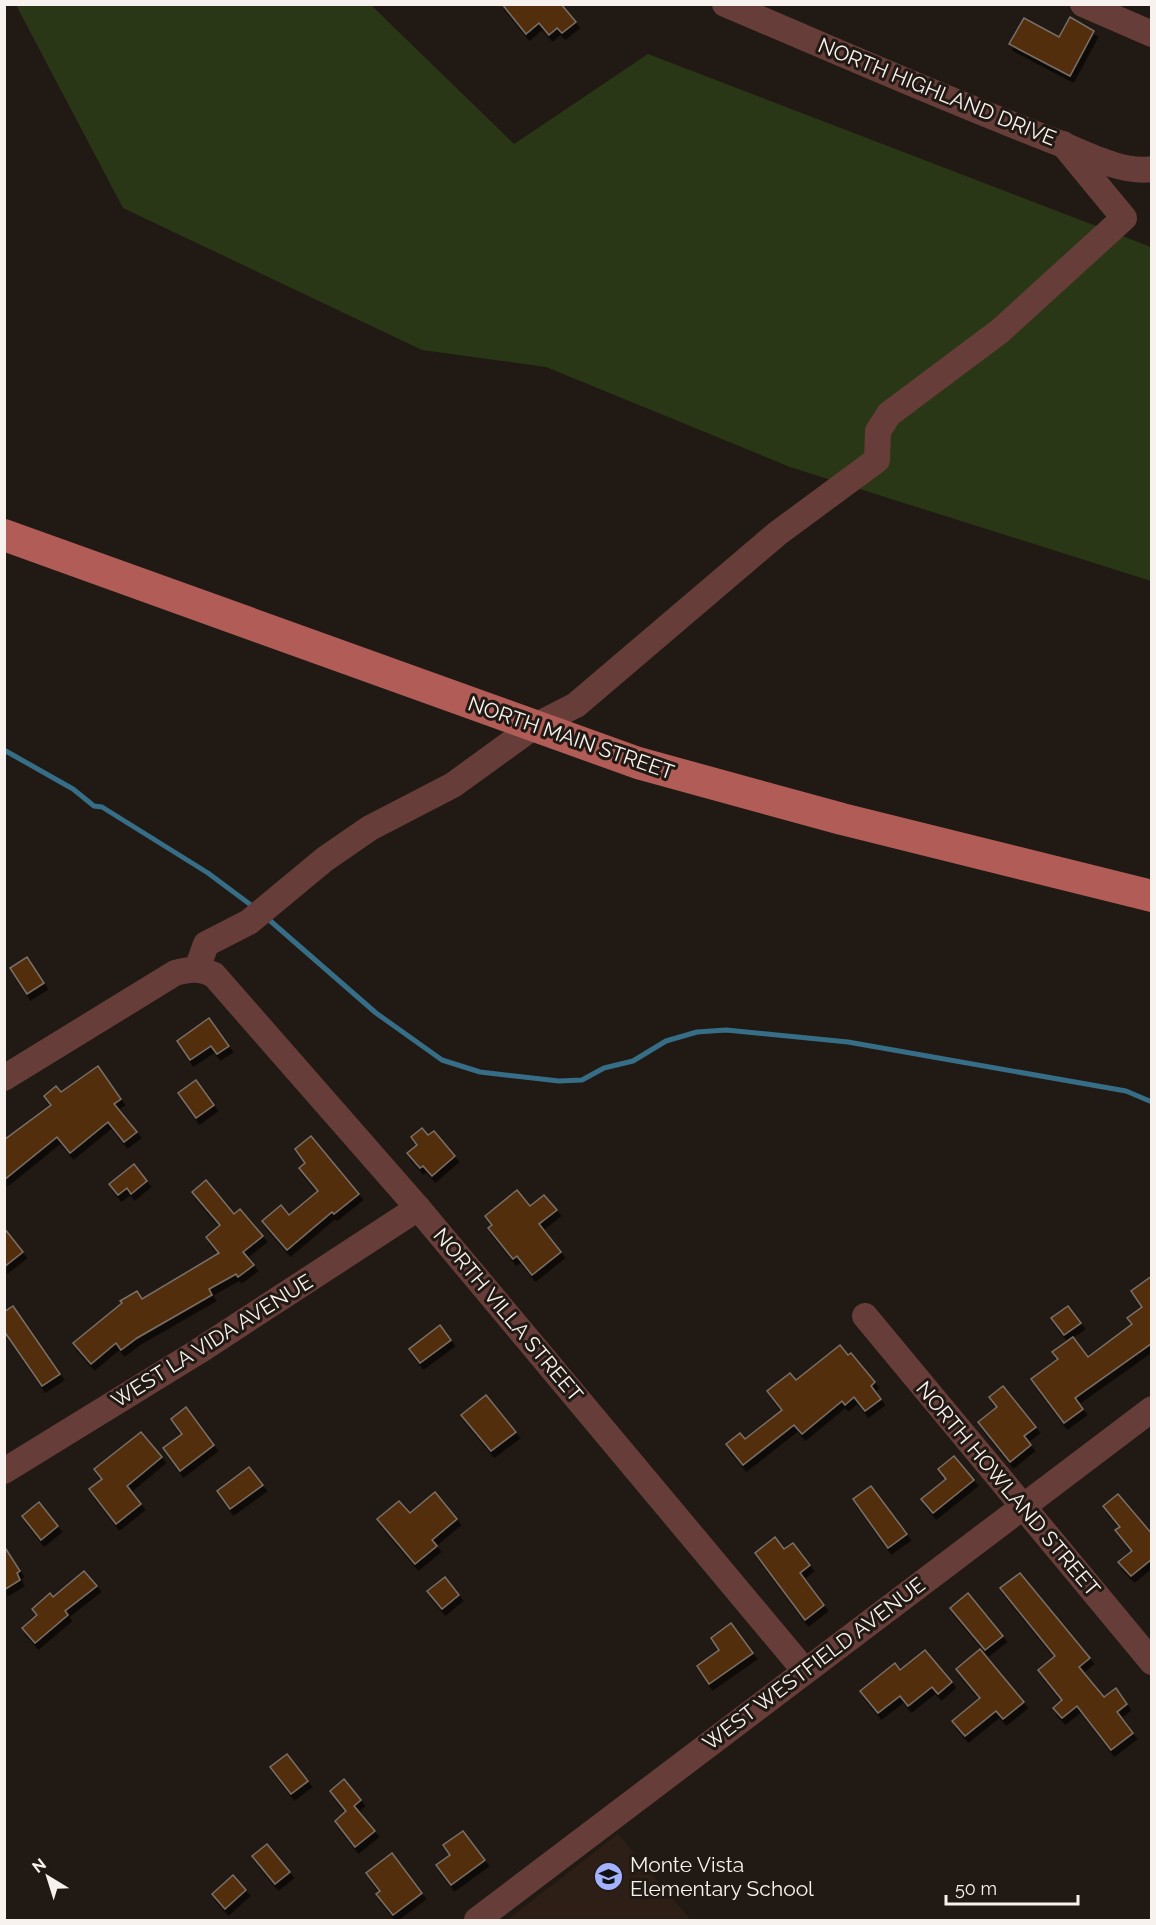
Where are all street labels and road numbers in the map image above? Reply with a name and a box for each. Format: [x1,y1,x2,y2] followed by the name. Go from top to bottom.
[815,32,1060,151] street label: NORTH HIGHLAND DRIVE
[465,691,678,785] street label: NORTH MAIN STREET
[428,1223,588,1407] street label: NORTH VILLA STREET
[107,1268,317,1413] street label: WEST LA VIDA AVENUE
[911,1376,1106,1601] street label: NORTH HOWLAND STREET
[698,1572,930,1755] street label: WEST WESTFIELD AVENUE

